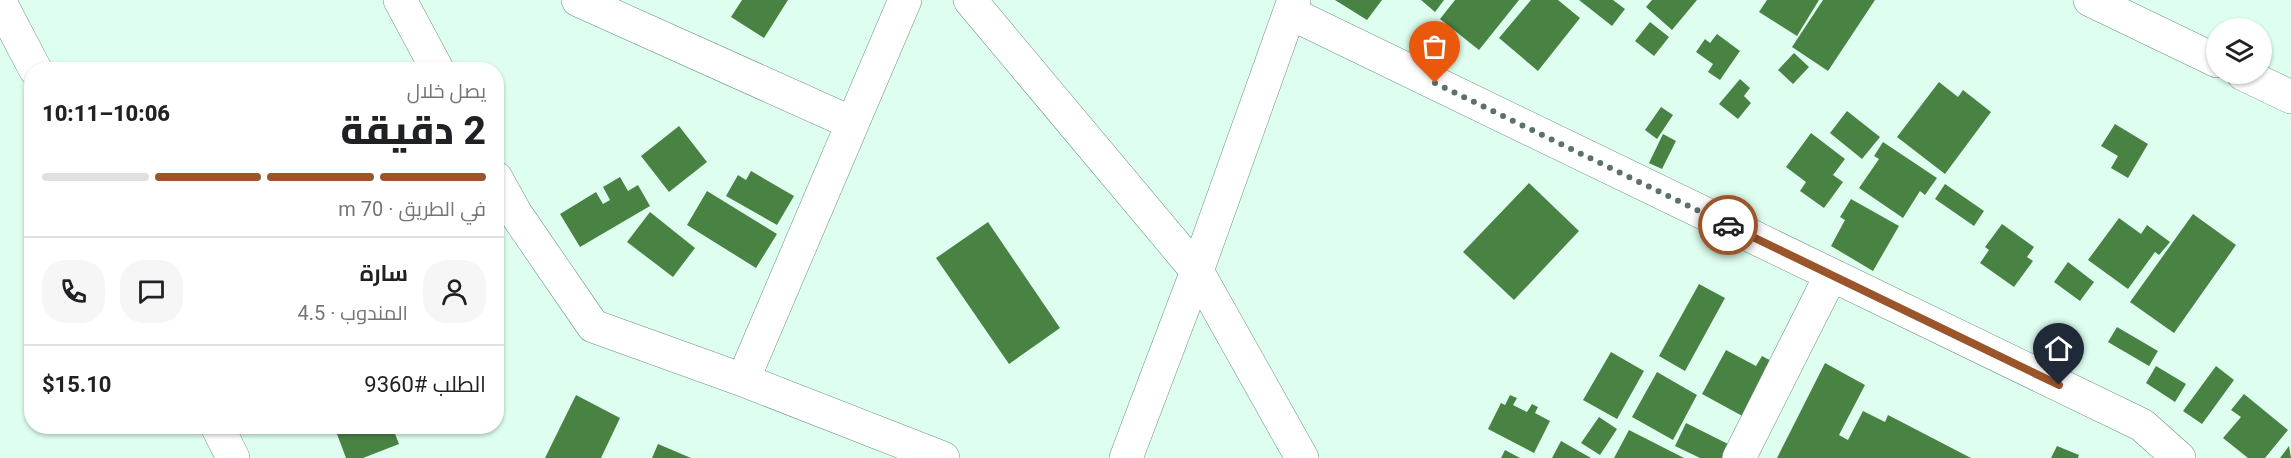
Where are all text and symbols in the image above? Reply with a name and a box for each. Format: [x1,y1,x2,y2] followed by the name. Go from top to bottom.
[2206,18,2272,84] map controls
[2206,18,2272,84] button: layers
[1409,21,1460,83] pin
[1418,30,1451,63] icon: bag
[407,79,486,103] text: يصل خلال
[42,101,170,126] text: 10:06–10:11
[341,108,486,154] text: 2 دقيقة
[1698,195,1758,255] courier
[338,197,486,221] text: في الطريق · 70 m
[1712,209,1745,242] icon: car
[42,260,105,323] button: phone
[120,260,183,323] button: chat
[423,260,486,323] button: person
[360,261,408,286] text: سارة
[297,301,408,325] text: المندوب · 4.5
[2033,323,2084,385] pin
[2042,332,2075,365] icon: home
[42,372,112,397] text: $15.10
[364,372,486,397] text: الطلب #9360

